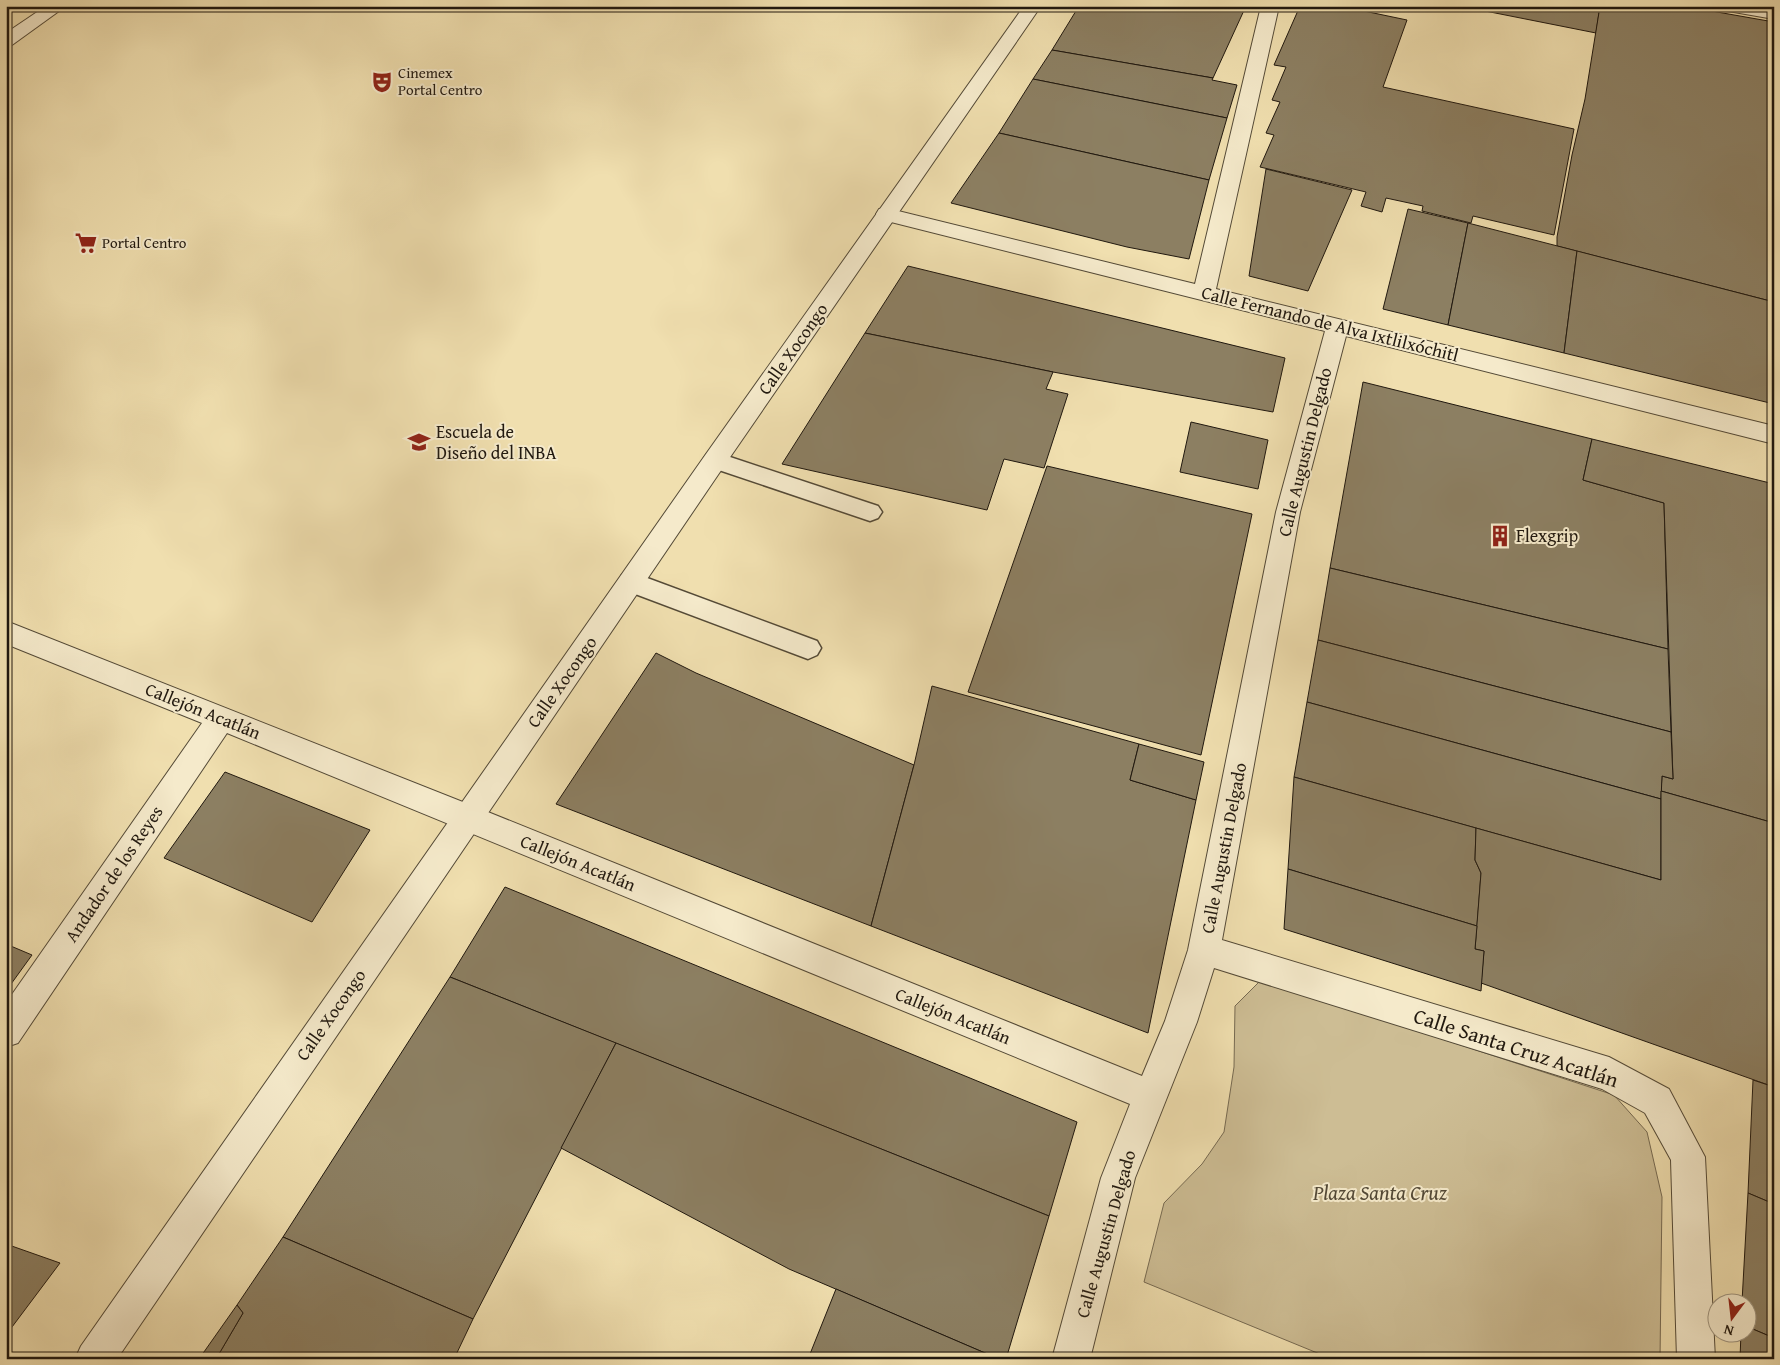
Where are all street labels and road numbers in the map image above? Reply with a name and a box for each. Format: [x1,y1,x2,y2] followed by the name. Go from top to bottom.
[1199,278,1462,369] street label: Calle Fernando de Alva Ixtlilxóchitl
[751,297,834,400] street label: Calle Xocongo
[1270,364,1339,539] street label: Calle Augustin Delgado
[520,630,603,733] street label: Calle Xocongo
[141,675,265,746] street label: Callejón Acatlán
[1194,760,1253,936] street label: Calle Augustin Delgado
[58,800,169,947] street label: Andador de los Reyes
[516,827,640,898] street label: Callejón Acatlán
[289,963,372,1066] street label: Calle Xocongo
[891,980,1015,1051] street label: Callejón Acatlán
[1410,1000,1623,1095] street label: Calle Santa Cruz Acatlán
[1069,1147,1142,1321] street label: Calle Augustin Delgado

